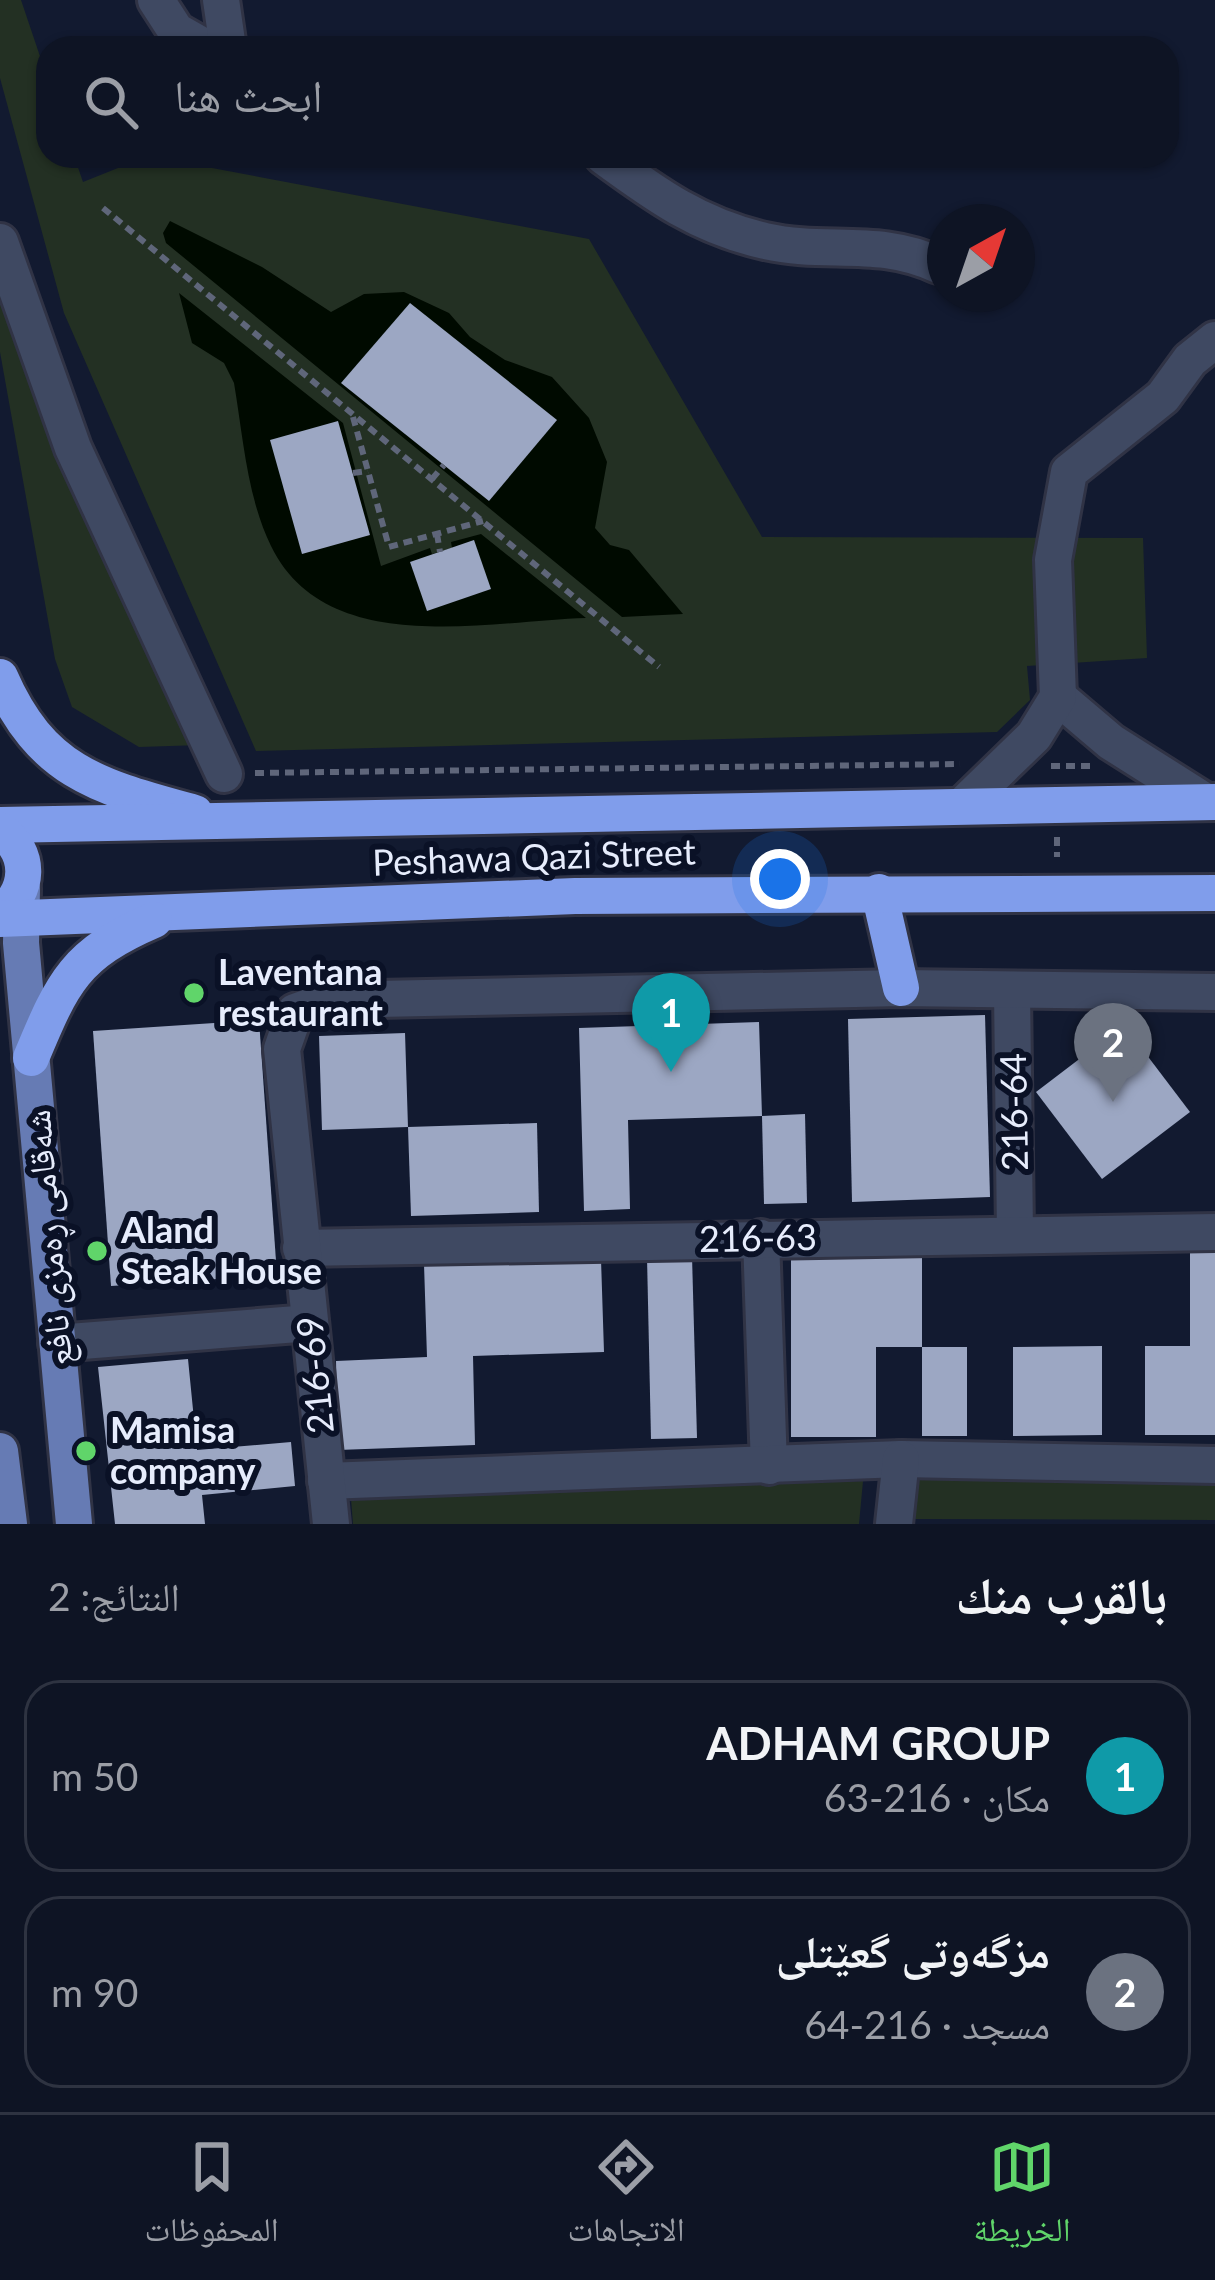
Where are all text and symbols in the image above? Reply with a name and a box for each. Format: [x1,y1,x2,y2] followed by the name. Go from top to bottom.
[36,36,1179,168] search box
[174,68,323,122] text: ابحث هنا
[78,69,144,135] icon: search
[927,204,1035,312] north arrow
[372,828,696,884] street label: Peshawa Qazi Street
[750,849,810,909] your location
[218,949,383,1034] place label: Laventana restaurant
[632,973,710,1072] pin: 1
[181,980,207,1006] marker: Laventana restaurant
[1074,1003,1152,1102] pin: 2
[990,1053,1036,1171] street label: 216-64
[14,1108,88,1368] street label: شەقامی ڕەمزی نافع
[120,1207,322,1292] place label: Aland Steak House
[699,1214,817,1260] street label: 216-63
[84,1238,110,1264] marker: Aland Steak House
[286,1314,342,1436] street label: 216-69
[110,1407,255,1492] place label: Mamisa company
[73,1438,99,1464] marker: Mamisa company
[956,1564,1167,1625] text: بالقرب منك
[48,1573,180,1619] text: النتائج: 2
[706,1716,1050,1770] text: ADHAM GROUP
[51,1753,138,1799] text: 50 m
[1114,1753,1136,1799] text: 1
[824,1774,1050,1820] text: مكان · 216-63
[776,1924,1050,1978] text: مزگەوتی گعێتلی
[51,1969,138,2015] text: 90 m
[1114,1969,1136,2015] text: 2
[804,2001,1050,2047] text: مسجد · 216-64
[144,2134,279,2262] tab: المحفوظات
[567,2134,685,2262] tab: الاتجاهات
[973,2134,1071,2262] tab: الخريطة

